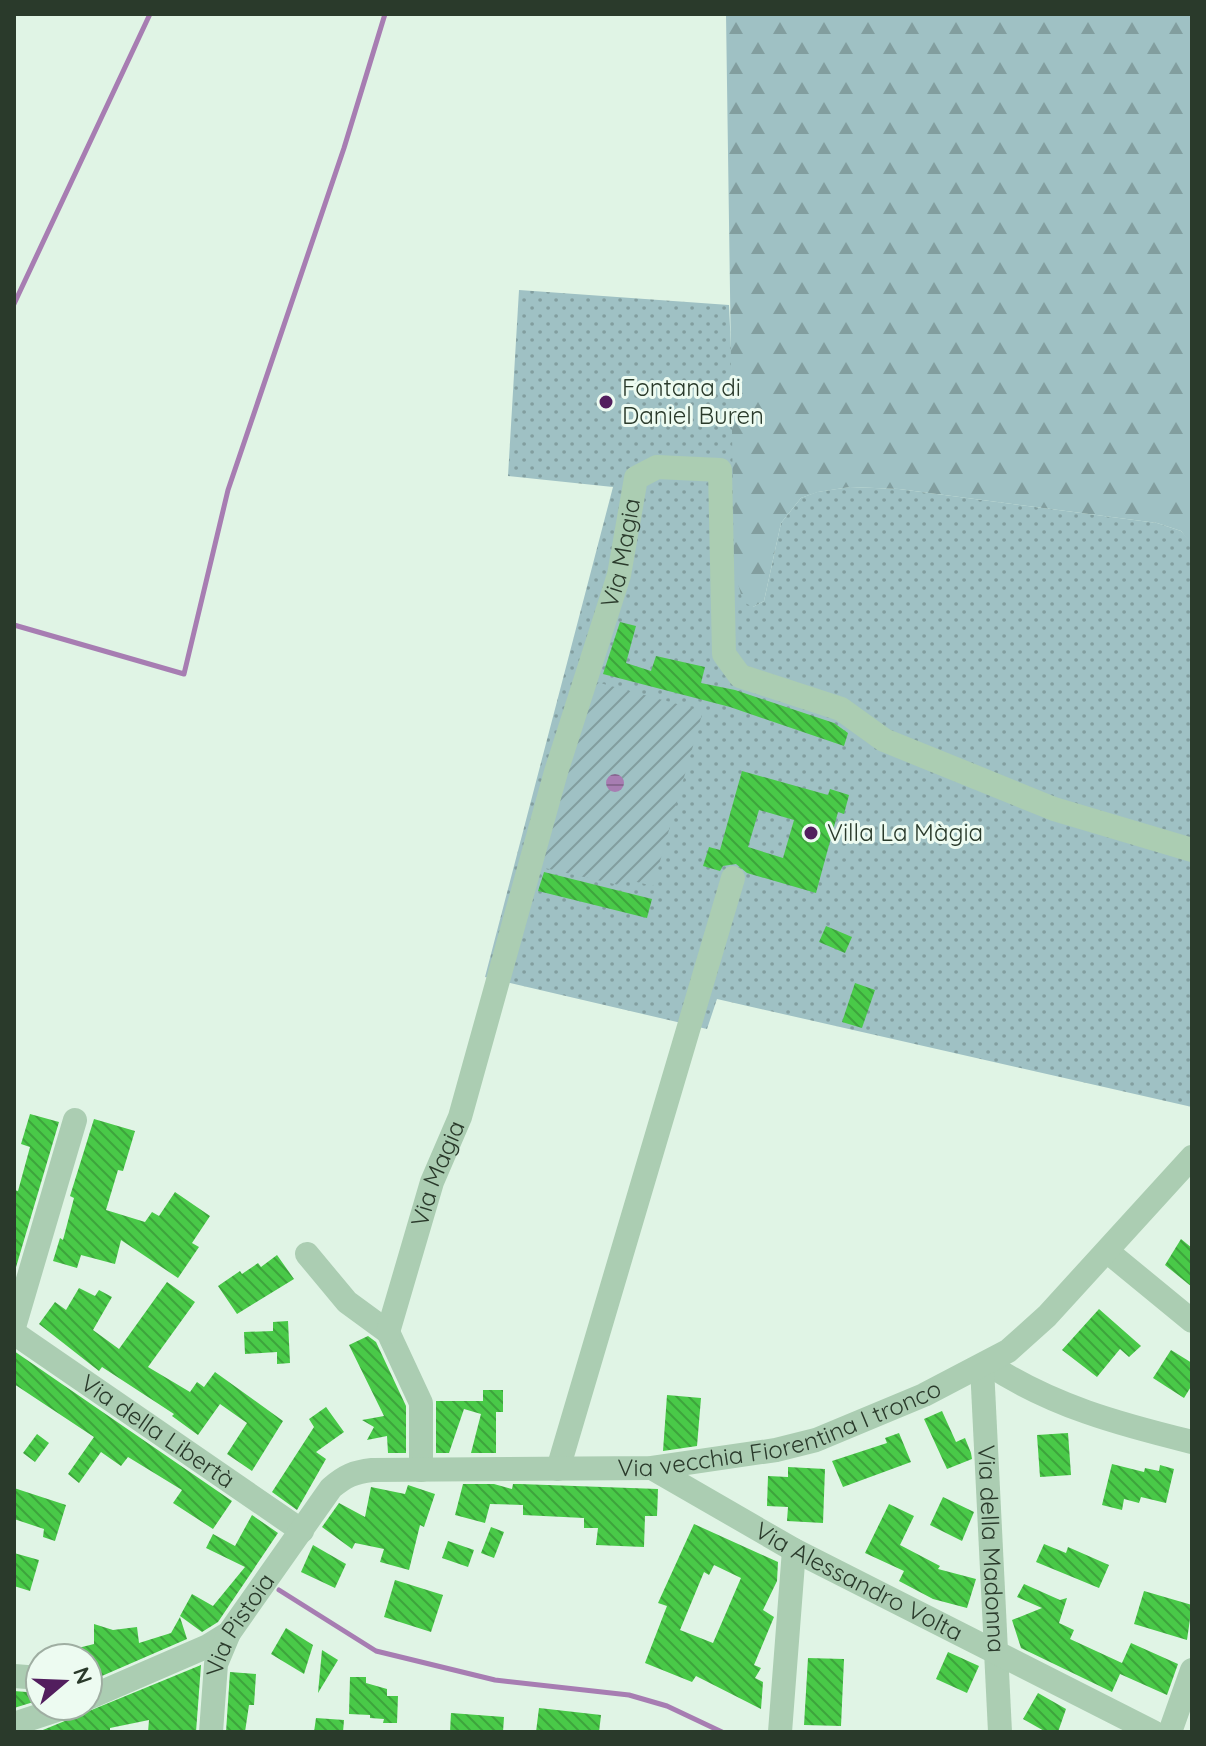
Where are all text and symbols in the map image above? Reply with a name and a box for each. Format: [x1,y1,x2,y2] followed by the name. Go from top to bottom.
[622,372,764,430] place label: Fontana di Daniel Buren
[597,393,615,411] marker: Fontana di Daniel Buren
[594,496,646,611] street label: Via Magia
[827,817,983,847] place label: Villa La Màgia
[802,824,820,842] marker: Villa La Màgia
[404,1116,471,1230] street label: Via Magia
[75,1367,241,1494] street label: Via della Libertà
[617,1373,946,1482] street label: Via vecchia Fiorentina I tronco
[972,1444,1012,1653] street label: Via della Madonna
[750,1515,968,1647] street label: Via Alessandro Volta
[199,1567,281,1677] street label: Via Pistoia
[24,1642,104,1722] north arrow
[67,1663,99,1688] text: N

